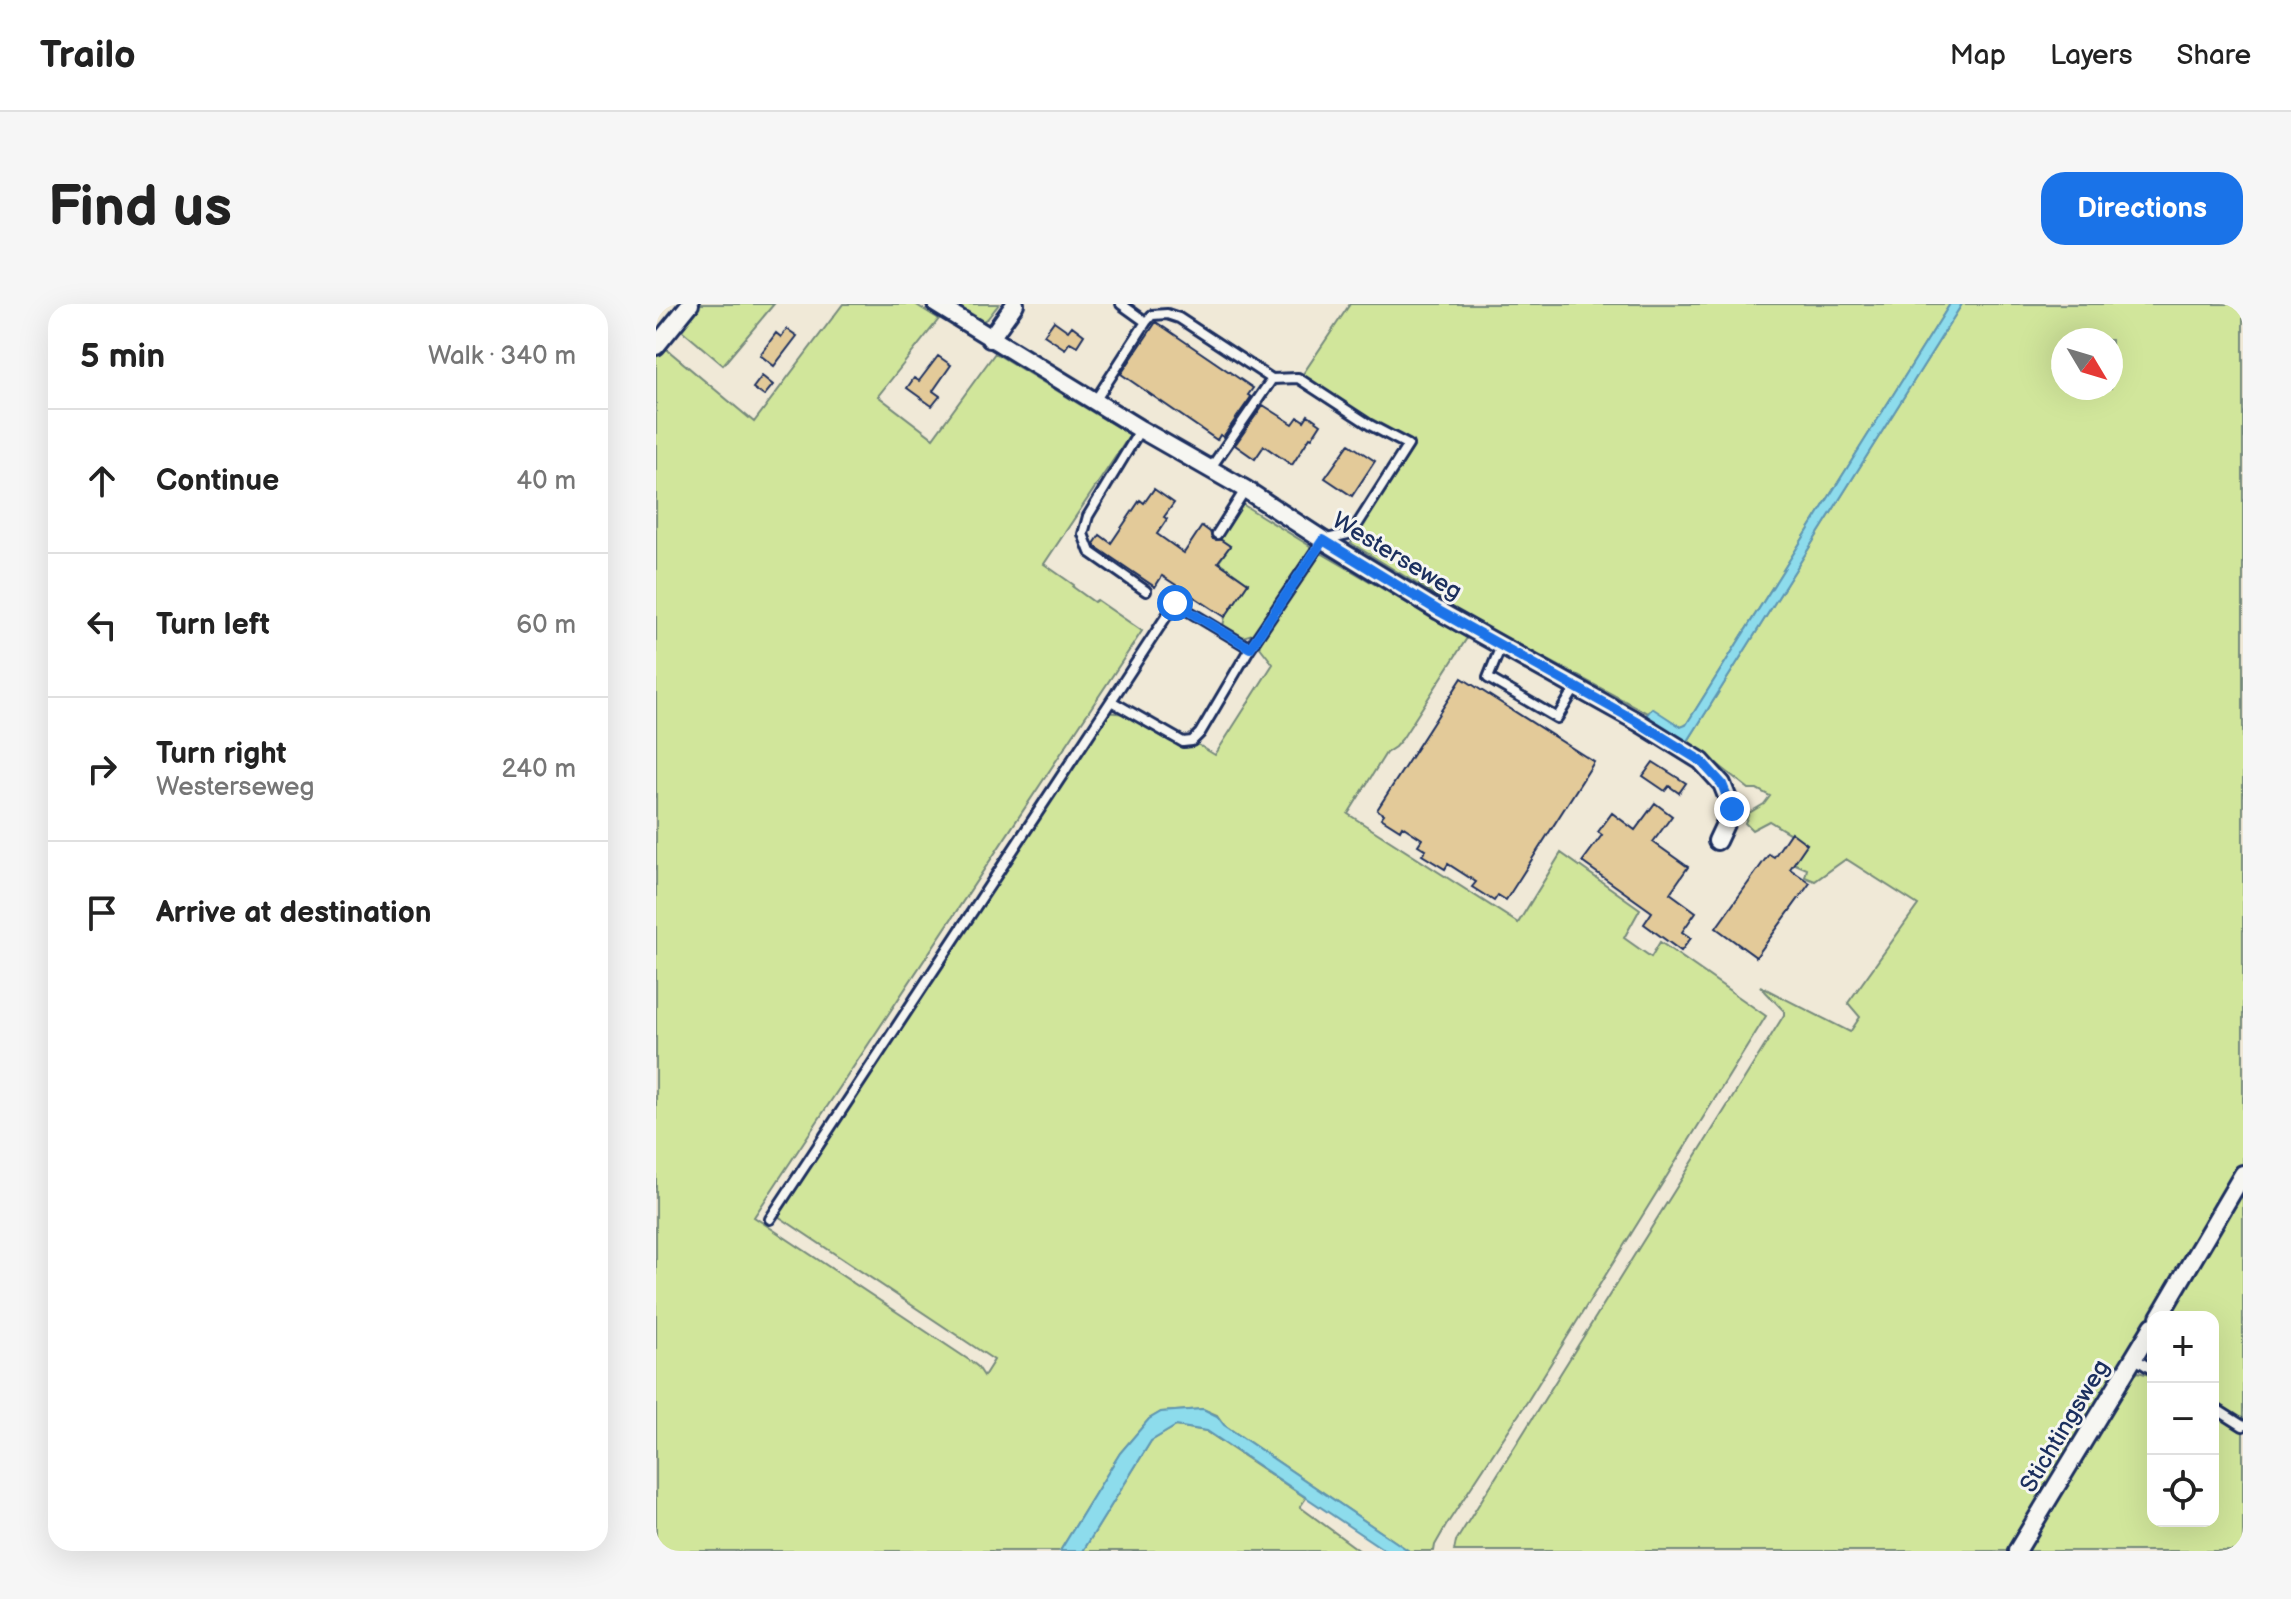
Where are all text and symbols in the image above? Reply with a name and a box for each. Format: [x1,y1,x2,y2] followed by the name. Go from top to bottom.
[40,33,136,78] text: Trailo
[1950,39,2006,72] text: Map
[2050,39,2133,72] text: Layers
[2177,39,2251,72] text: Share
[2041,172,2243,245] button: Directions
[48,175,232,242] text: Find us
[2051,328,2123,400] north arrow
[80,336,165,377] text: 5 min
[428,341,576,372] text: Walk · 340 m
[80,459,124,503] icon: ahead
[156,463,279,499] text: Continue
[516,466,576,497] text: 40 m
[1327,506,1467,606] street label: Westerseweg
[1157,585,1193,621] route start
[80,603,124,647] icon: left
[156,607,270,643] text: Turn left
[516,610,576,641] text: 60 m
[156,736,287,772] text: Turn right
[80,747,124,791] icon: right
[501,754,576,785] text: 240 m
[156,772,315,803] text: Westerseweg
[1714,791,1750,827] route end
[80,891,124,935] icon: arrive
[156,895,432,931] text: Arrive at destination
[2147,1311,2219,1527] map controls
[2147,1311,2219,1383] button: +
[2014,1354,2116,1498] street label: Stichtingsweg
[2147,1383,2219,1455] button: −
[2147,1455,2219,1527] button: locate

